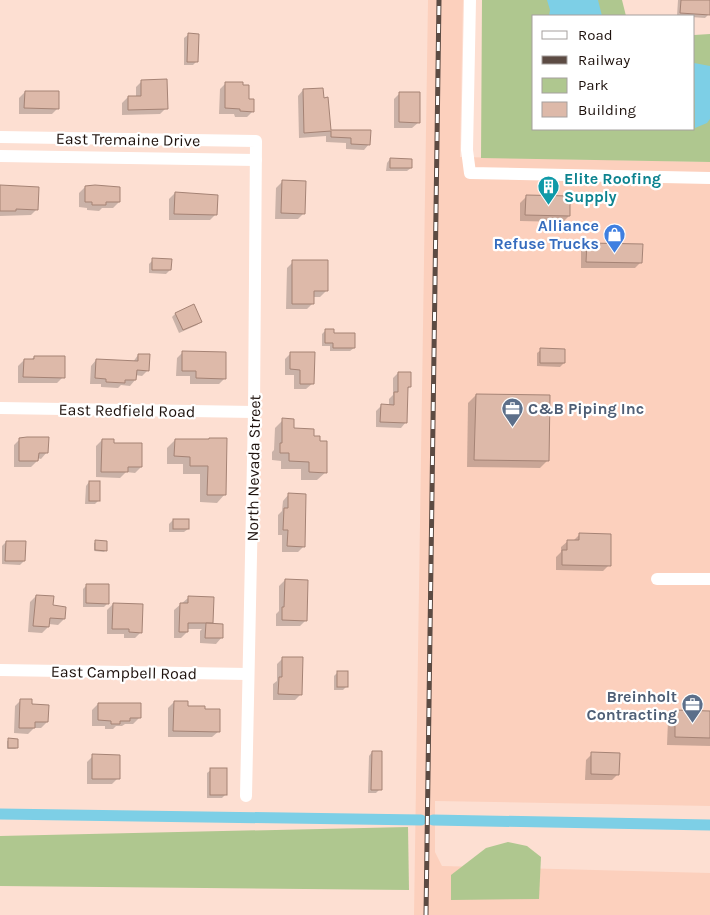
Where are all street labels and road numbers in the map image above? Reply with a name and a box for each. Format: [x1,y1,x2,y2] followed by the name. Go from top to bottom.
[56,129,200,150] street label: East Tremaine Drive
[243,394,264,542] street label: North Nevada Street
[59,400,195,421] street label: East Redfield Road
[51,662,197,683] street label: East Campbell Road

